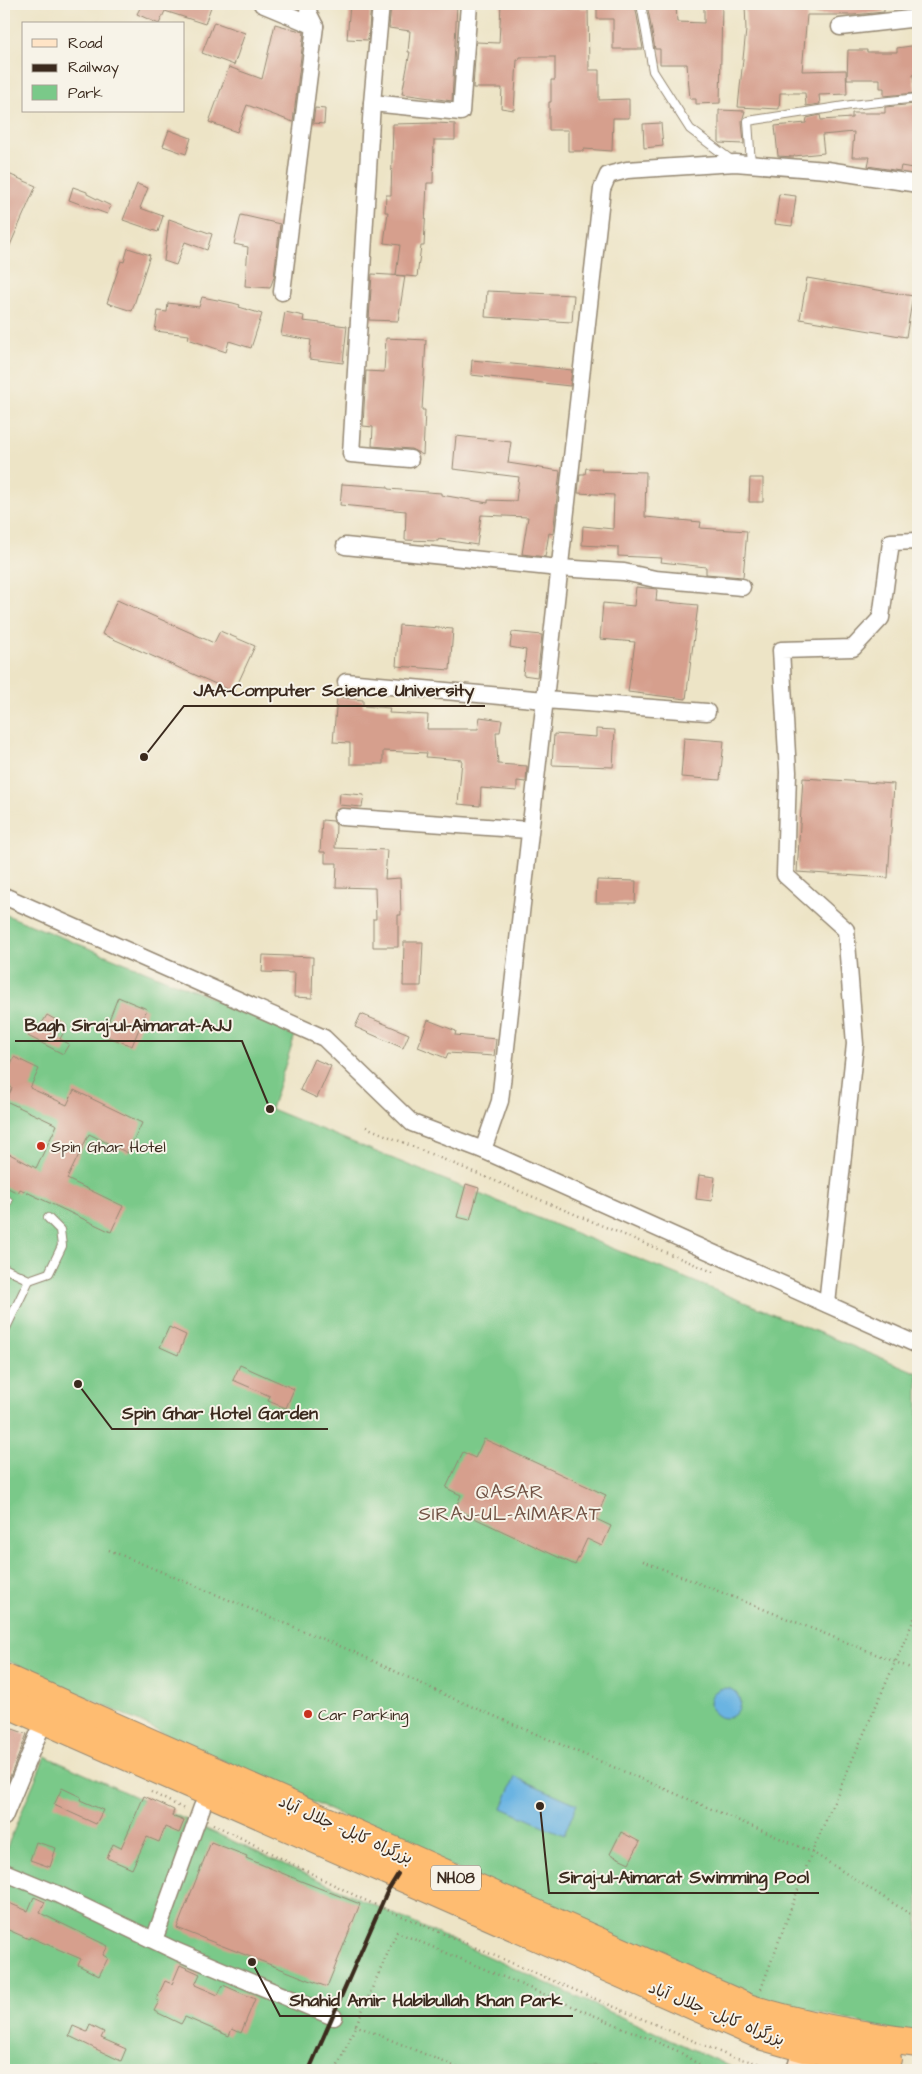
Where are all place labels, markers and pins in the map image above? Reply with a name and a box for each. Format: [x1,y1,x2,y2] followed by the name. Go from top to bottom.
[184,673,485,706] callout: JAA-Computer Science University
[15,1008,242,1041] callout: Bagh Siraj-ul-Aimarat-AJJ
[51,1136,166,1158] place label: Spin Ghar Hotel
[35,1140,47,1152] marker: Spin Ghar Hotel
[112,1396,328,1429] callout: Spin Ghar Hotel Garden
[318,1704,408,1727] place label: Car Parking
[302,1708,314,1720] marker: Car Parking
[549,1860,819,1893] callout: Siraj-ul-Aimarat Swimming Pool
[280,1983,573,2016] callout: Shahid Amir Habibullah Khan Park

